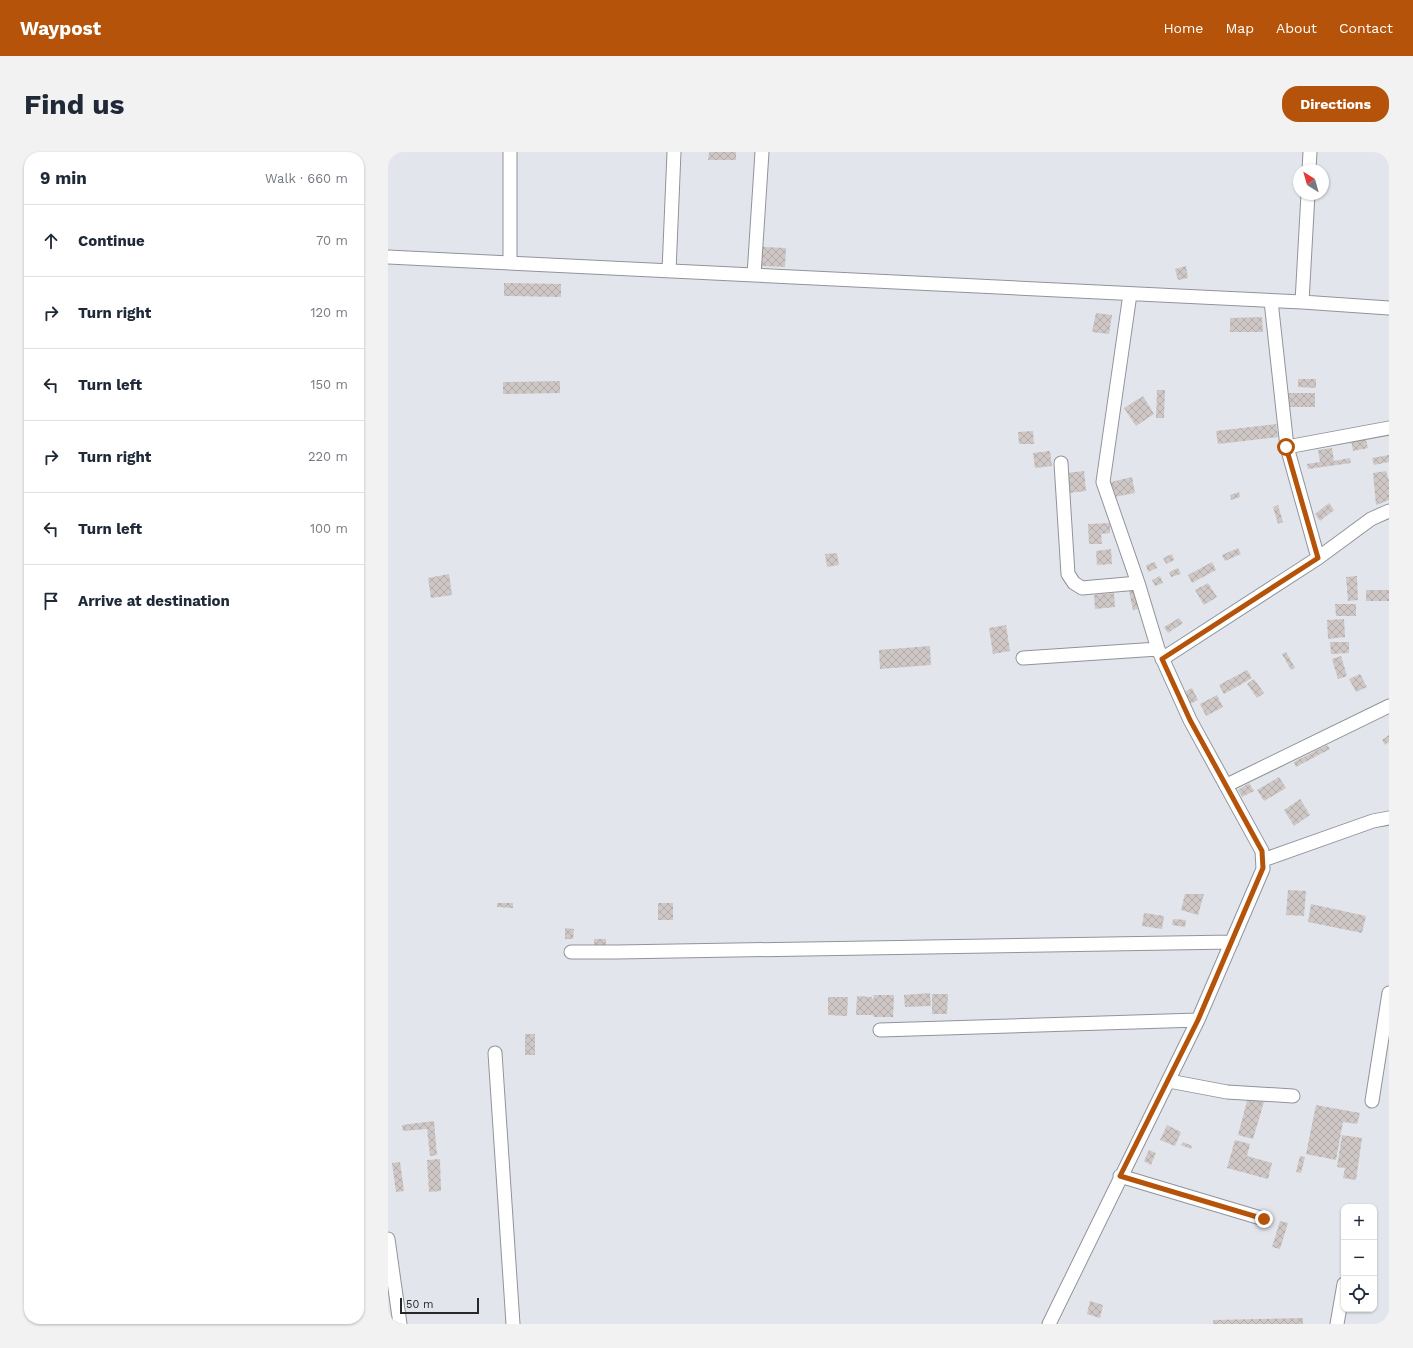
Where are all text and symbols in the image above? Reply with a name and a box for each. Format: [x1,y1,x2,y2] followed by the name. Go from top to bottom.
[20,17,101,40] text: Waypost
[1163,20,1203,36] text: Home
[1225,20,1254,36] text: Map
[1276,20,1317,36] text: About
[1339,20,1393,36] text: Contact
[1282,86,1389,122] button: Directions
[24,88,124,121] text: Find us
[1293,164,1329,200] north arrow
[40,168,87,188] text: 9 min
[265,171,348,186] text: Walk · 660 m
[40,230,62,252] icon: ahead
[78,232,145,250] text: Continue
[316,233,348,248] text: 70 m
[40,302,62,324] icon: right
[78,304,151,322] text: Turn right
[310,305,348,320] text: 120 m
[40,374,62,396] icon: left
[78,376,142,394] text: Turn left
[310,377,348,392] text: 150 m
[1277,438,1295,456] route start
[40,446,62,468] icon: right
[78,448,151,466] text: Turn right
[308,449,348,464] text: 220 m
[40,518,62,540] icon: left
[78,520,142,538] text: Turn left
[310,521,348,536] text: 100 m
[40,590,62,612] icon: arrive
[78,592,230,610] text: Arrive at destination
[1341,1204,1377,1312] map controls
[1341,1204,1377,1240] button: +
[1255,1210,1273,1228] route end
[1341,1240,1377,1276] button: −
[1341,1276,1377,1312] button: locate
[400,1296,479,1315] scale bar
[406,1298,433,1311] text: 50 m

